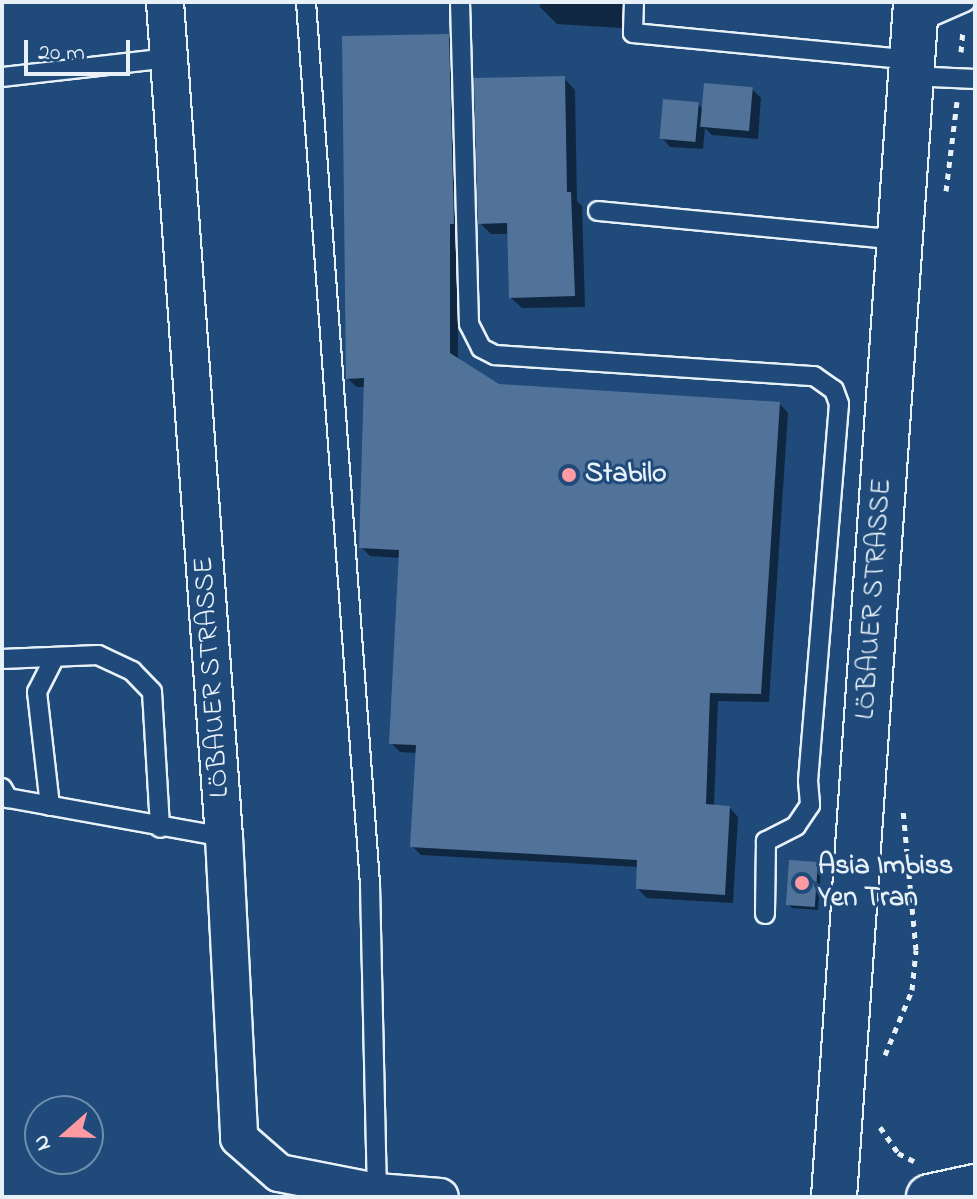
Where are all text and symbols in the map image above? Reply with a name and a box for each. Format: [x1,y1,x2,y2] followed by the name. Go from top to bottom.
[28,24,134,74] scale bar
[38,36,85,71] text: 20 m
[585,458,667,492] place label: Stabilo
[560,466,578,484] marker: Stabilo
[850,477,900,721] street label: LÖBAUER STRASSE
[188,555,238,799] street label: LÖBAUER STRASSE
[818,850,953,916] place label: Asia Imbiss Yen Tran
[793,874,811,892] marker: Asia Imbiss Yen Tran
[24,1095,104,1175] north arrow
[26,1130,61,1155] text: N

